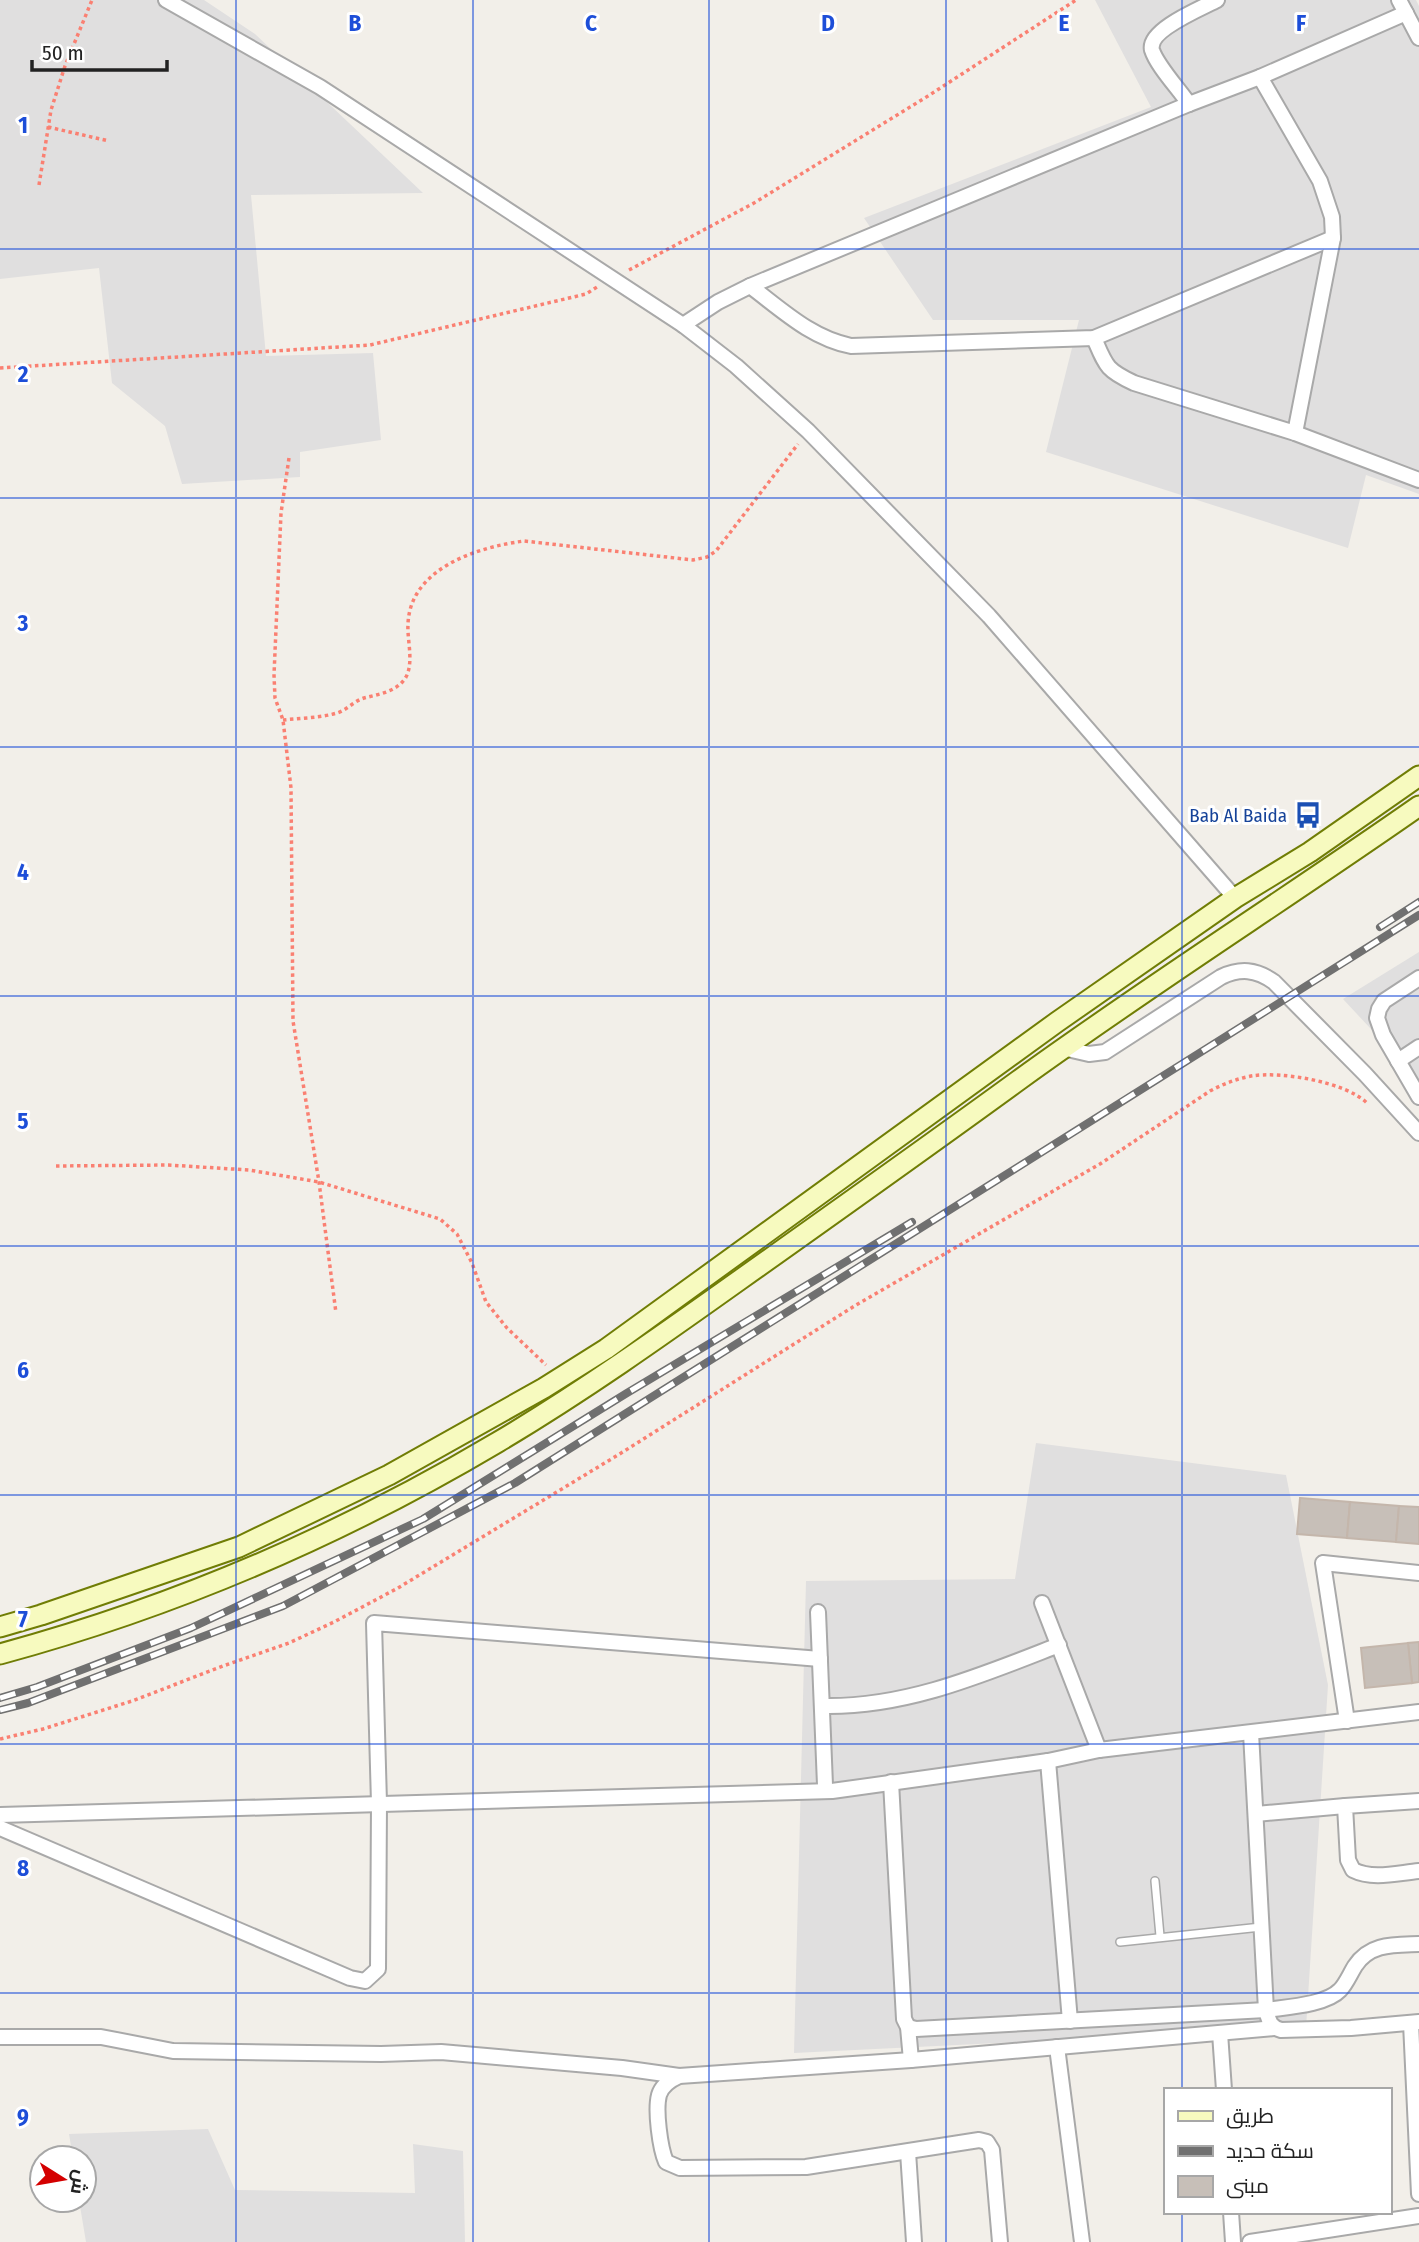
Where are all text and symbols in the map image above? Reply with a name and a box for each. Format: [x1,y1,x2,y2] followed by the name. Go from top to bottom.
[349,9,362,37] text: B
[585,9,597,37] text: C
[821,9,835,37] text: D
[1059,9,1070,37] text: E
[1296,9,1306,37] text: F
[32,28,166,72] scale bar
[42,40,84,66] text: 50 m
[18,111,28,139] text: 1
[17,360,29,388] text: 2
[17,609,29,637] text: 3
[1293,800,1323,830] bus stop icon: Bab Al Baida
[1189,804,1287,827] place label: Bab Al Baida
[17,858,29,886] text: 4
[17,1107,29,1135] text: 5
[17,1356,29,1384] text: 6
[18,1605,28,1633] text: 7
[17,1854,29,1882] text: 8
[1164,2088,1391,2214] legend
[17,2103,29,2131] text: 9
[1226,2103,1274,2129] text: طريق
[1226,2138,1314,2164] text: سكة حديد
[28,2144,98,2214] north arrow
[66,2168,93,2196] text: ش
[1226,2173,1269,2199] text: مبنى

